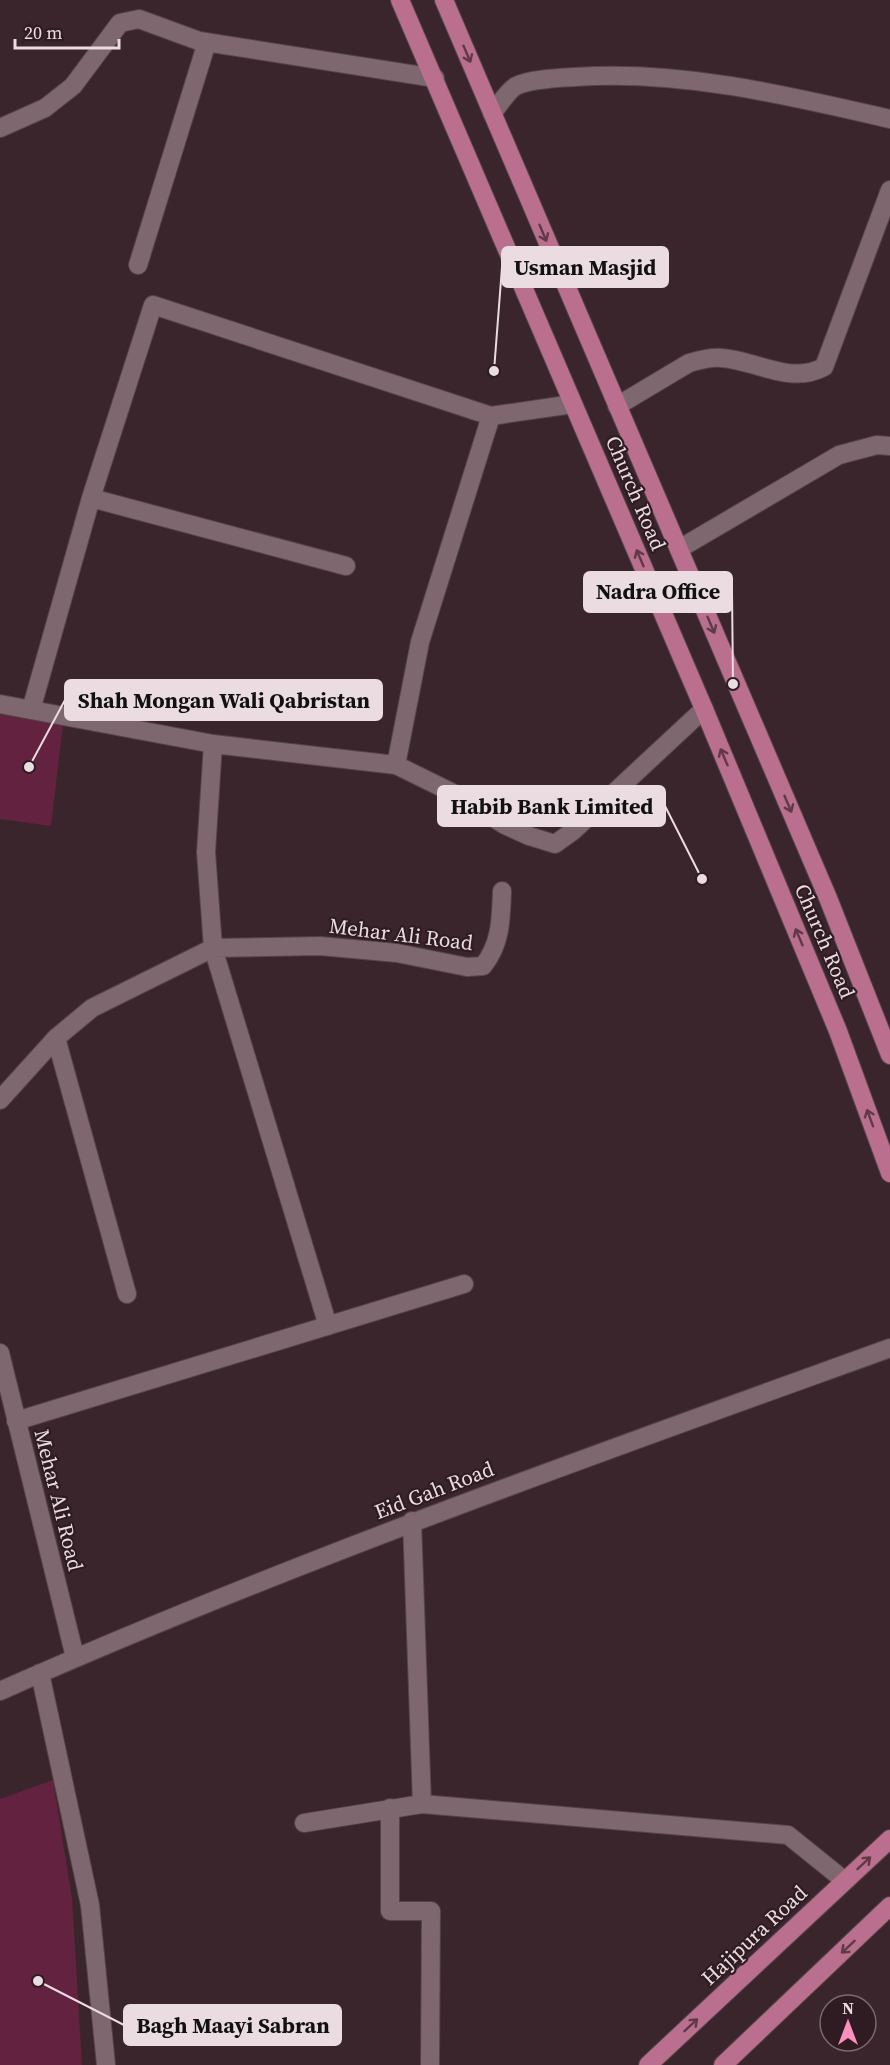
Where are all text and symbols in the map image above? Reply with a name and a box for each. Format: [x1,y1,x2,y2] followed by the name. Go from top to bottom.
[15,12,118,50] scale bar
[24,20,62,45] text: 20 m
[461,44,473,62] one-way arrow
[538,224,549,242] one-way arrow
[502,247,668,287] callout: Usman Masjid
[514,252,656,282] text: Usman Masjid
[599,431,673,555] street label: Church Road
[633,549,645,567] one-way arrow
[584,572,732,612] callout: Nadra Office
[596,576,720,606] text: Nadra Office
[706,615,717,633] one-way arrow
[65,680,382,720] callout: Shah Mongan Wali Qabristan
[78,685,371,715] text: Shah Mongan Wali Qabristan
[718,748,729,766] one-way arrow
[438,786,665,826] callout: Habib Bank Limited
[451,791,653,821] text: Habib Bank Limited
[783,794,794,813] one-way arrow
[788,879,862,1003] street label: Church Road
[327,911,475,957] street label: Mehar Ali Road
[793,928,804,946] one-way arrow
[864,1109,875,1128] one-way arrow
[27,1426,91,1574] street label: Mehar Ali Road
[370,1454,498,1526] street label: Eid Gah Road
[856,1856,871,1870] one-way arrow
[695,1878,813,1992] street label: Hajipura Road
[840,1939,855,1954] one-way arrow
[818,1993,878,2053] north arrow
[842,1997,854,2019] text: N
[124,2005,341,2045] callout: Bagh Maayi Sabran
[136,2010,330,2040] text: Bagh Maayi Sabran
[683,2018,698,2032] one-way arrow

